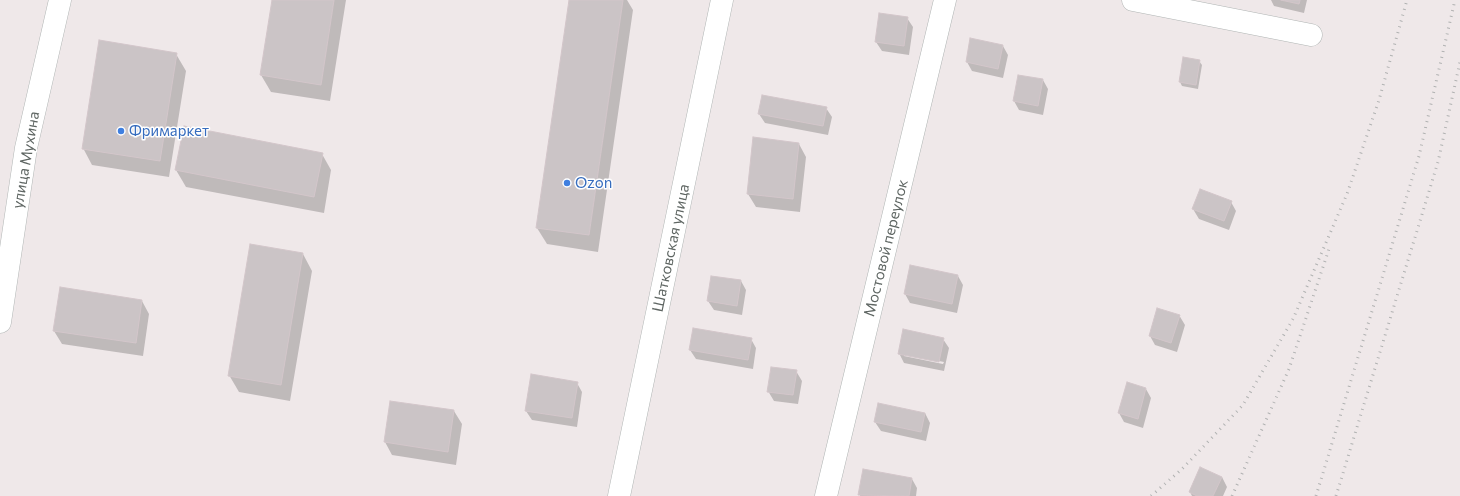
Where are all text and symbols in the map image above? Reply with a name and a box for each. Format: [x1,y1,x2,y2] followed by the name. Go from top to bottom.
[9,110,43,210] street label: улица Мухина
[129,122,209,140] place label: Фримаркет
[116,126,126,136] marker: Фримаркет
[575,174,612,192] place label: Ozon
[860,177,912,319] street label: Мостовой переулок
[562,178,572,188] marker: Ozon
[649,182,693,314] street label: Шатковская улица

